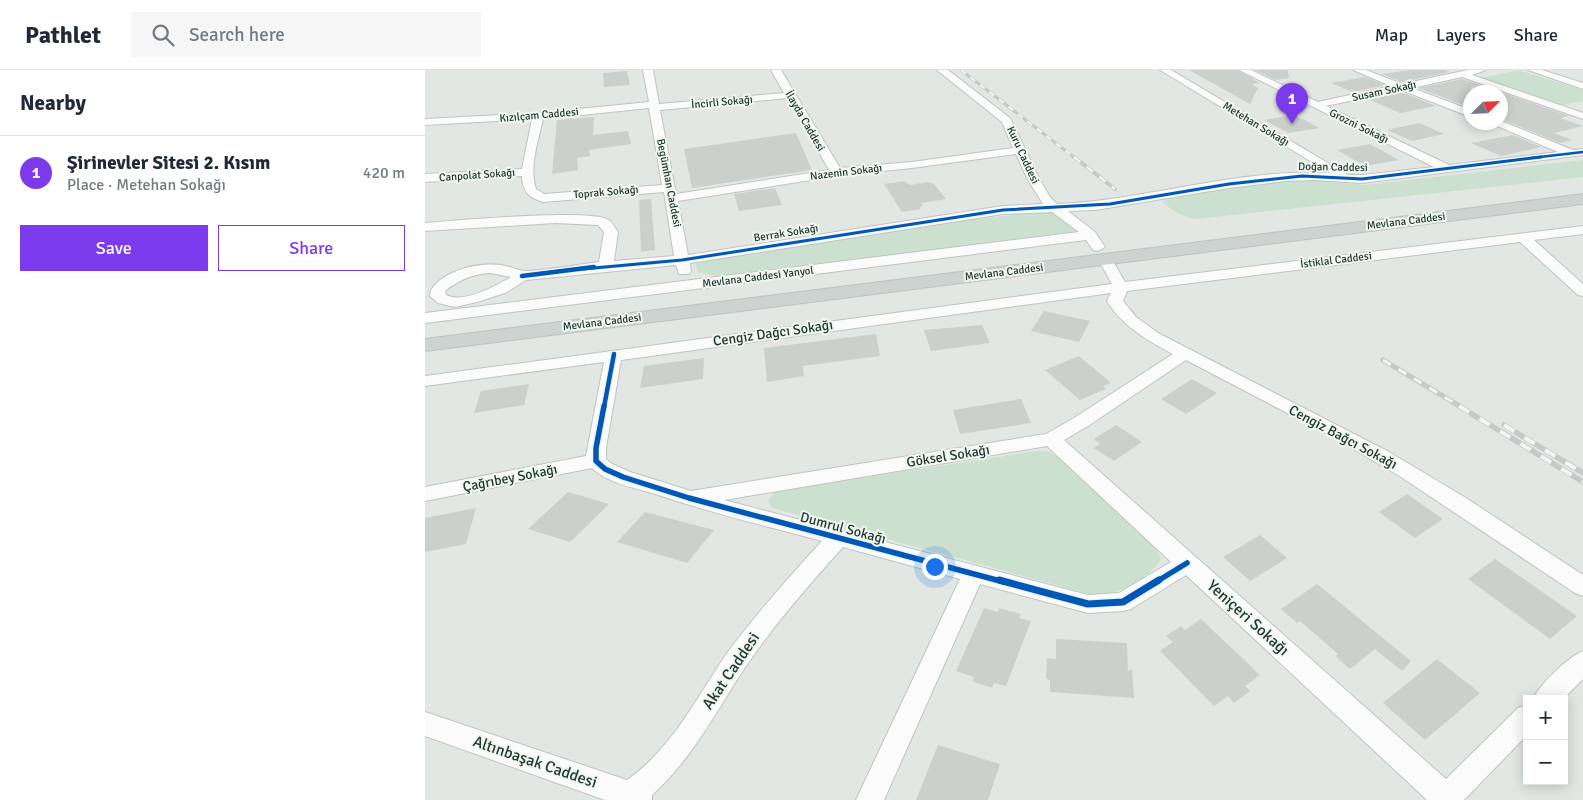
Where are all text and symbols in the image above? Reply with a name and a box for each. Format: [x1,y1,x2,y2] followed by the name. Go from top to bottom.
[131,12,481,57] search box
[25,20,101,50] text: Pathlet
[149,21,177,49] icon: search
[189,23,285,47] text: Search here
[1375,24,1408,46] text: Map
[1436,24,1486,46] text: Layers
[1514,24,1558,46] text: Share
[1351,78,1417,104] street label: Susam Sokağı
[1276,83,1308,124] pin: 1
[1463,85,1508,130] north arrow
[782,88,828,154] street label: İlayda Caddesi
[20,90,86,116] text: Nearby
[691,92,753,111] street label: İncirli Sokağı
[1220,99,1292,149] street label: Metehan Sokağı
[499,105,579,125] street label: Kızılçam Caddesi
[1327,106,1391,146] street label: Grozni Sokağı
[1004,124,1042,186] street label: Kuru Caddesi
[654,138,684,228] street label: Begümhan Caddesi
[67,151,270,175] text: Şirinevler Sitesi 2. Kısım
[1298,160,1368,174] street label: Doğan Caddesi
[809,161,883,183] street label: Nazenin Sokağı
[32,163,40,183] text: 1
[363,163,405,183] text: 420 m
[438,166,516,184] street label: Canpolat Sokağı
[67,175,226,195] text: Place · Metehan Sokağı
[573,183,639,201] street label: Toprak Sokağı
[1366,210,1446,232] street label: Mevlana Caddesi
[753,221,819,245] street label: Berrak Sokağı
[20,225,208,271] button: Save
[218,225,405,271] button: Share
[1299,248,1372,271] street label: İstiklal Caddesi
[964,261,1044,283] street label: Mevlana Caddesi
[702,264,814,290] street label: Mevlana Caddesi Yanyol
[562,311,642,333] street label: Mevlana Caddesi
[712,316,834,350] street label: Cengiz Dağcı Sokağı
[1286,401,1400,473] street label: Cengiz Bağcı Sokağı
[905,441,991,471] street label: Göksel Sokağı
[461,460,559,496] street label: Çağrıbey Sokağı
[798,508,888,548] street label: Dumrul Sokağı
[922,554,948,580] your location
[1203,576,1293,660] street label: Yeniçeri Sokağı
[698,629,764,713] street label: Akat Caddesi
[1523,695,1568,785] map controls
[1523,695,1568,740] button: +
[470,731,600,793] street label: Altınbaşak Caddesi
[1523,740,1568,785] button: −

